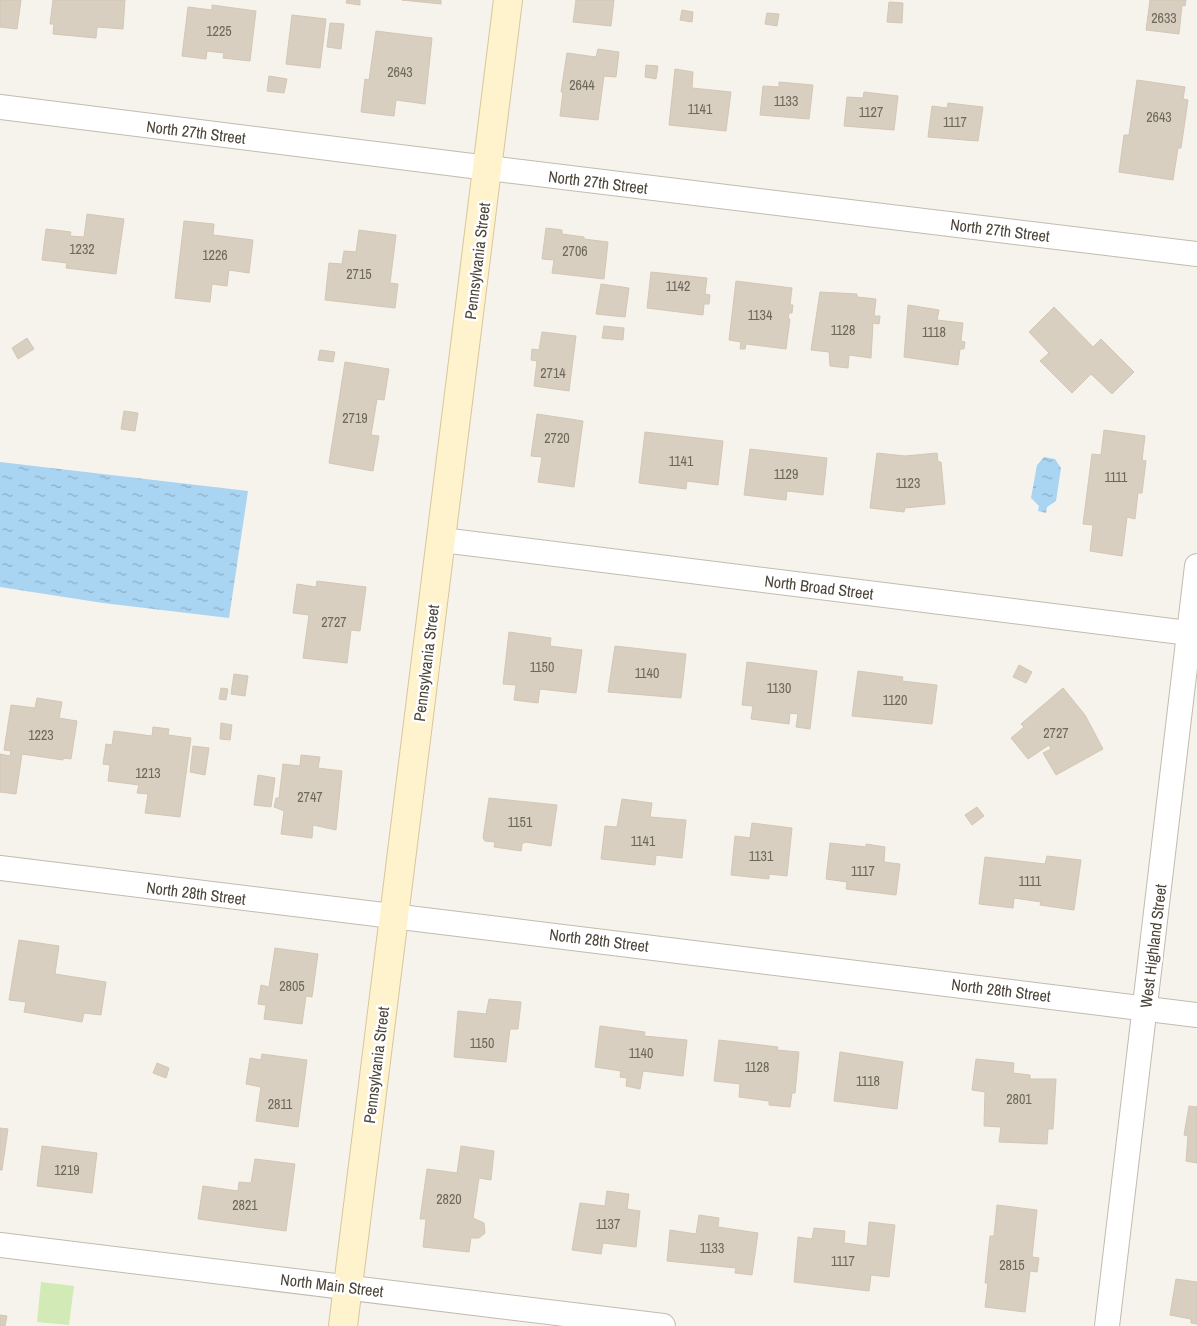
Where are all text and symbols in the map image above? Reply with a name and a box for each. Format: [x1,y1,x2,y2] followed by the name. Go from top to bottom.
[1151,9,1177,27] house number: 2633
[206,22,232,40] house number: 1225
[387,63,413,81] house number: 2643
[569,76,595,94] house number: 2644
[774,92,798,110] house number: 1133
[688,100,713,118] house number: 1141
[859,103,883,121] house number: 1127
[1146,108,1172,126] house number: 2643
[943,113,967,131] house number: 1117
[145,115,247,149] street label: North 27th Street
[547,165,649,199] street label: North 27th Street
[459,201,495,321] street label: Pennsylvania Street
[949,213,1051,247] street label: North 27th Street
[69,240,95,258] house number: 1232
[562,242,588,260] house number: 2706
[202,246,228,264] house number: 1226
[346,265,372,283] house number: 2715
[666,277,690,295] house number: 1142
[748,306,773,324] house number: 1134
[831,321,855,339] house number: 1128
[922,323,946,341] house number: 1118
[540,364,566,382] house number: 2714
[342,409,368,427] house number: 2719
[544,429,570,447] house number: 2720
[669,452,694,470] house number: 1141
[774,465,798,483] house number: 1129
[1104,468,1128,486] house number: 1111
[896,474,920,492] house number: 1123
[763,569,875,605] street label: North Broad Street
[408,603,444,723] street label: Pennsylvania Street
[321,613,347,631] house number: 2727
[530,658,554,676] house number: 1150
[635,664,659,682] house number: 1140
[767,679,791,697] house number: 1130
[883,691,907,709] house number: 1120
[1043,724,1069,742] house number: 2727
[28,726,54,744] house number: 1223
[135,764,161,782] house number: 1213
[297,788,323,806] house number: 2747
[508,813,533,831] house number: 1151
[631,832,656,850] house number: 1141
[749,847,774,865] house number: 1131
[851,862,875,880] house number: 1117
[1018,872,1042,890] house number: 1111
[145,876,247,910] street label: North 28th Street
[1134,883,1172,1009] street label: West Highland Street
[548,923,650,957] street label: North 28th Street
[950,973,1052,1007] street label: North 28th Street
[279,977,305,995] house number: 2805
[358,1005,394,1125] street label: Pennsylvania Street
[470,1034,494,1052] house number: 1150
[629,1044,653,1062] house number: 1140
[745,1058,769,1076] house number: 1128
[856,1072,880,1090] house number: 1118
[1006,1090,1032,1108] house number: 2801
[268,1095,293,1113] house number: 2811
[54,1161,80,1179] house number: 1219
[436,1190,462,1208] house number: 2820
[232,1196,258,1214] house number: 2821
[596,1215,620,1233] house number: 1137
[700,1239,724,1257] house number: 1133
[831,1252,855,1270] house number: 1117
[999,1256,1025,1274] house number: 2815
[279,1268,385,1302] street label: North Main Street

